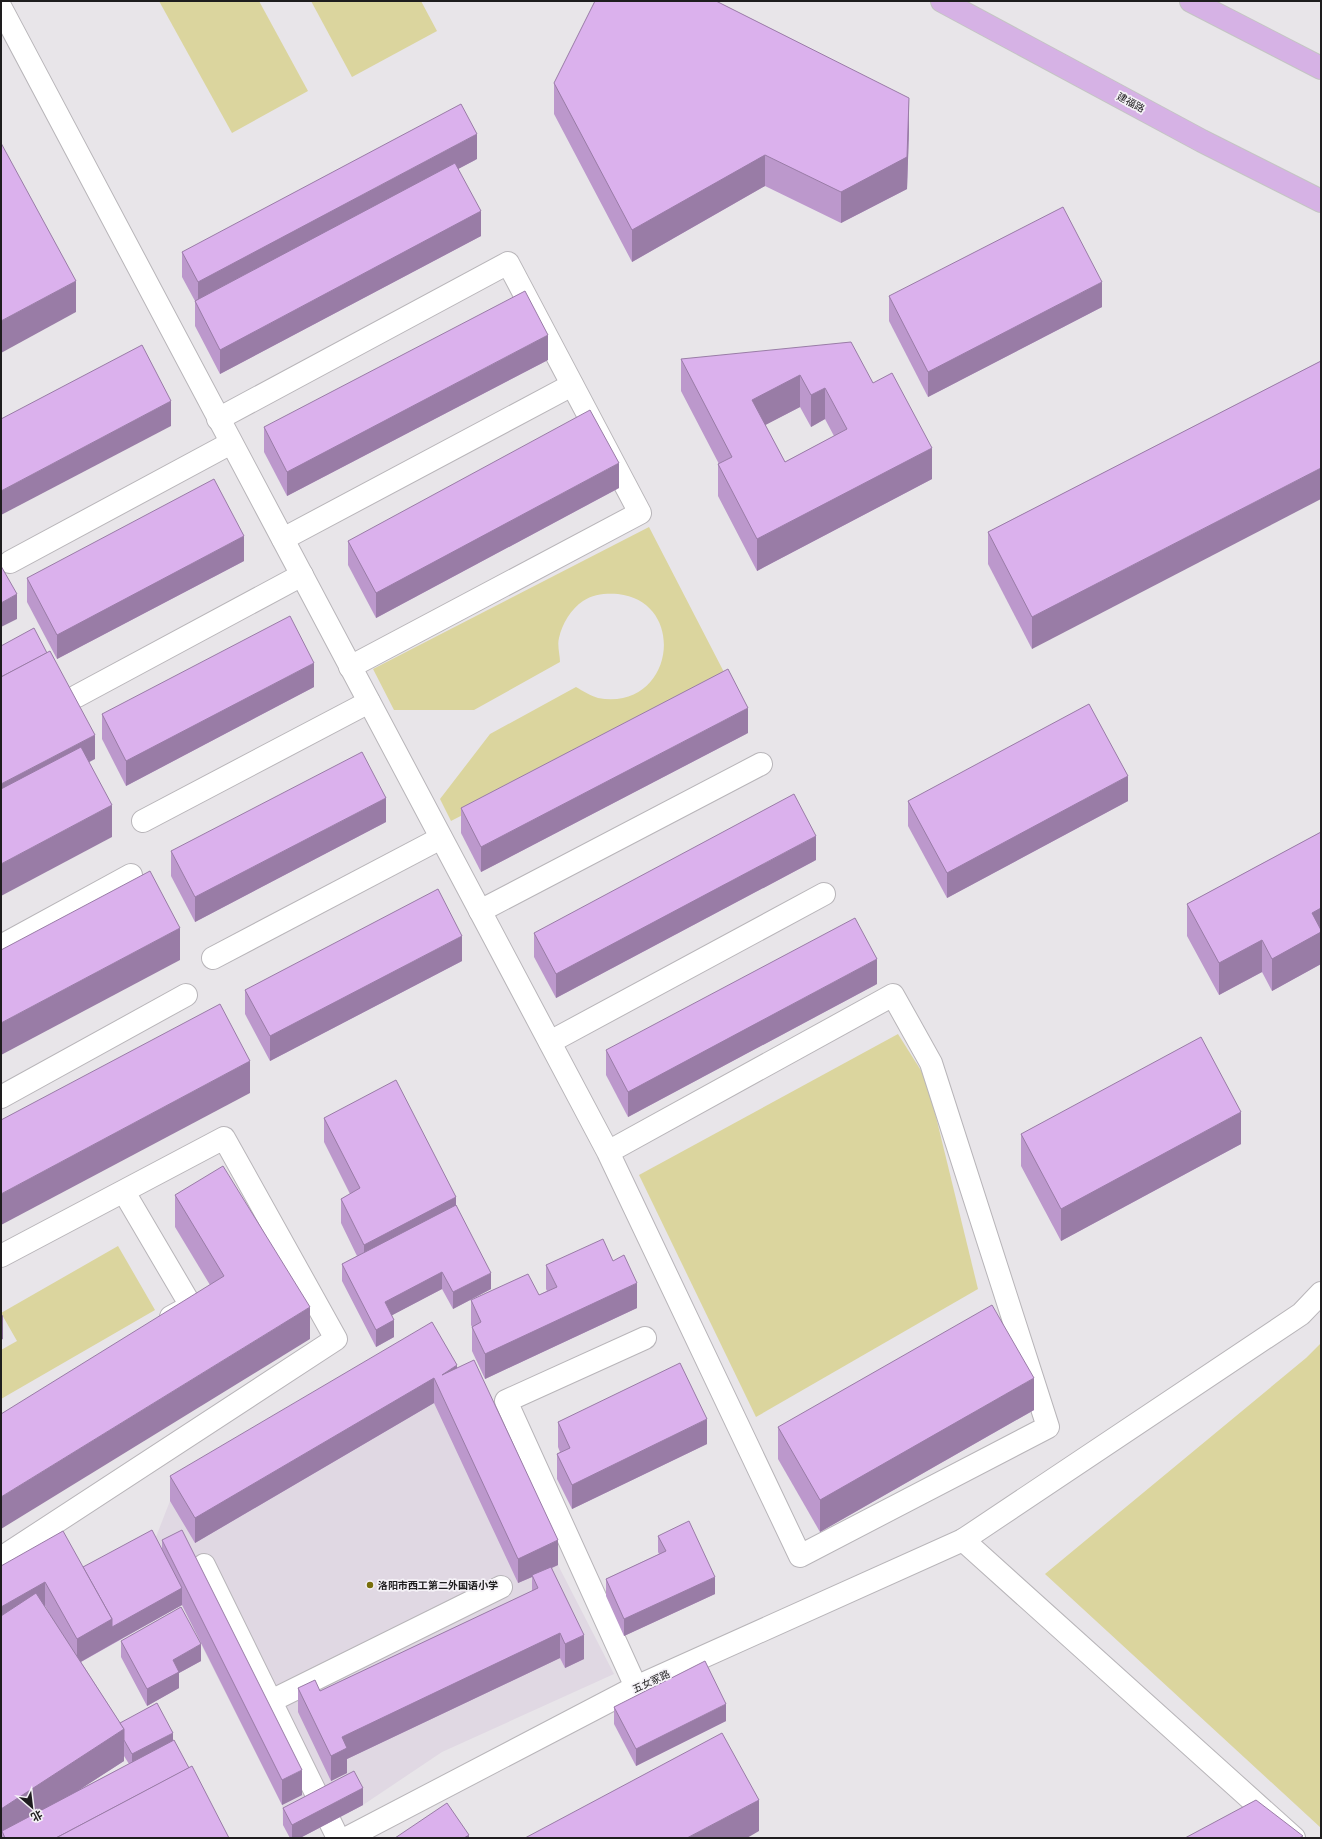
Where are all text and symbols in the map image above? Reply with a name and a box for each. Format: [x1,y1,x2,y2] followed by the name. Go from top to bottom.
[1115,90,1147,114] street label: 建福路
[378,1579,498,1591] place label: 洛阳市西工第二外国语小学
[365,1580,375,1590] marker: 洛阳市西工第二外国语小学
[630,1667,672,1695] street label: 五女冢路
[12,1787,52,1827] north arrow
[29,1808,45,1825] text: 北

